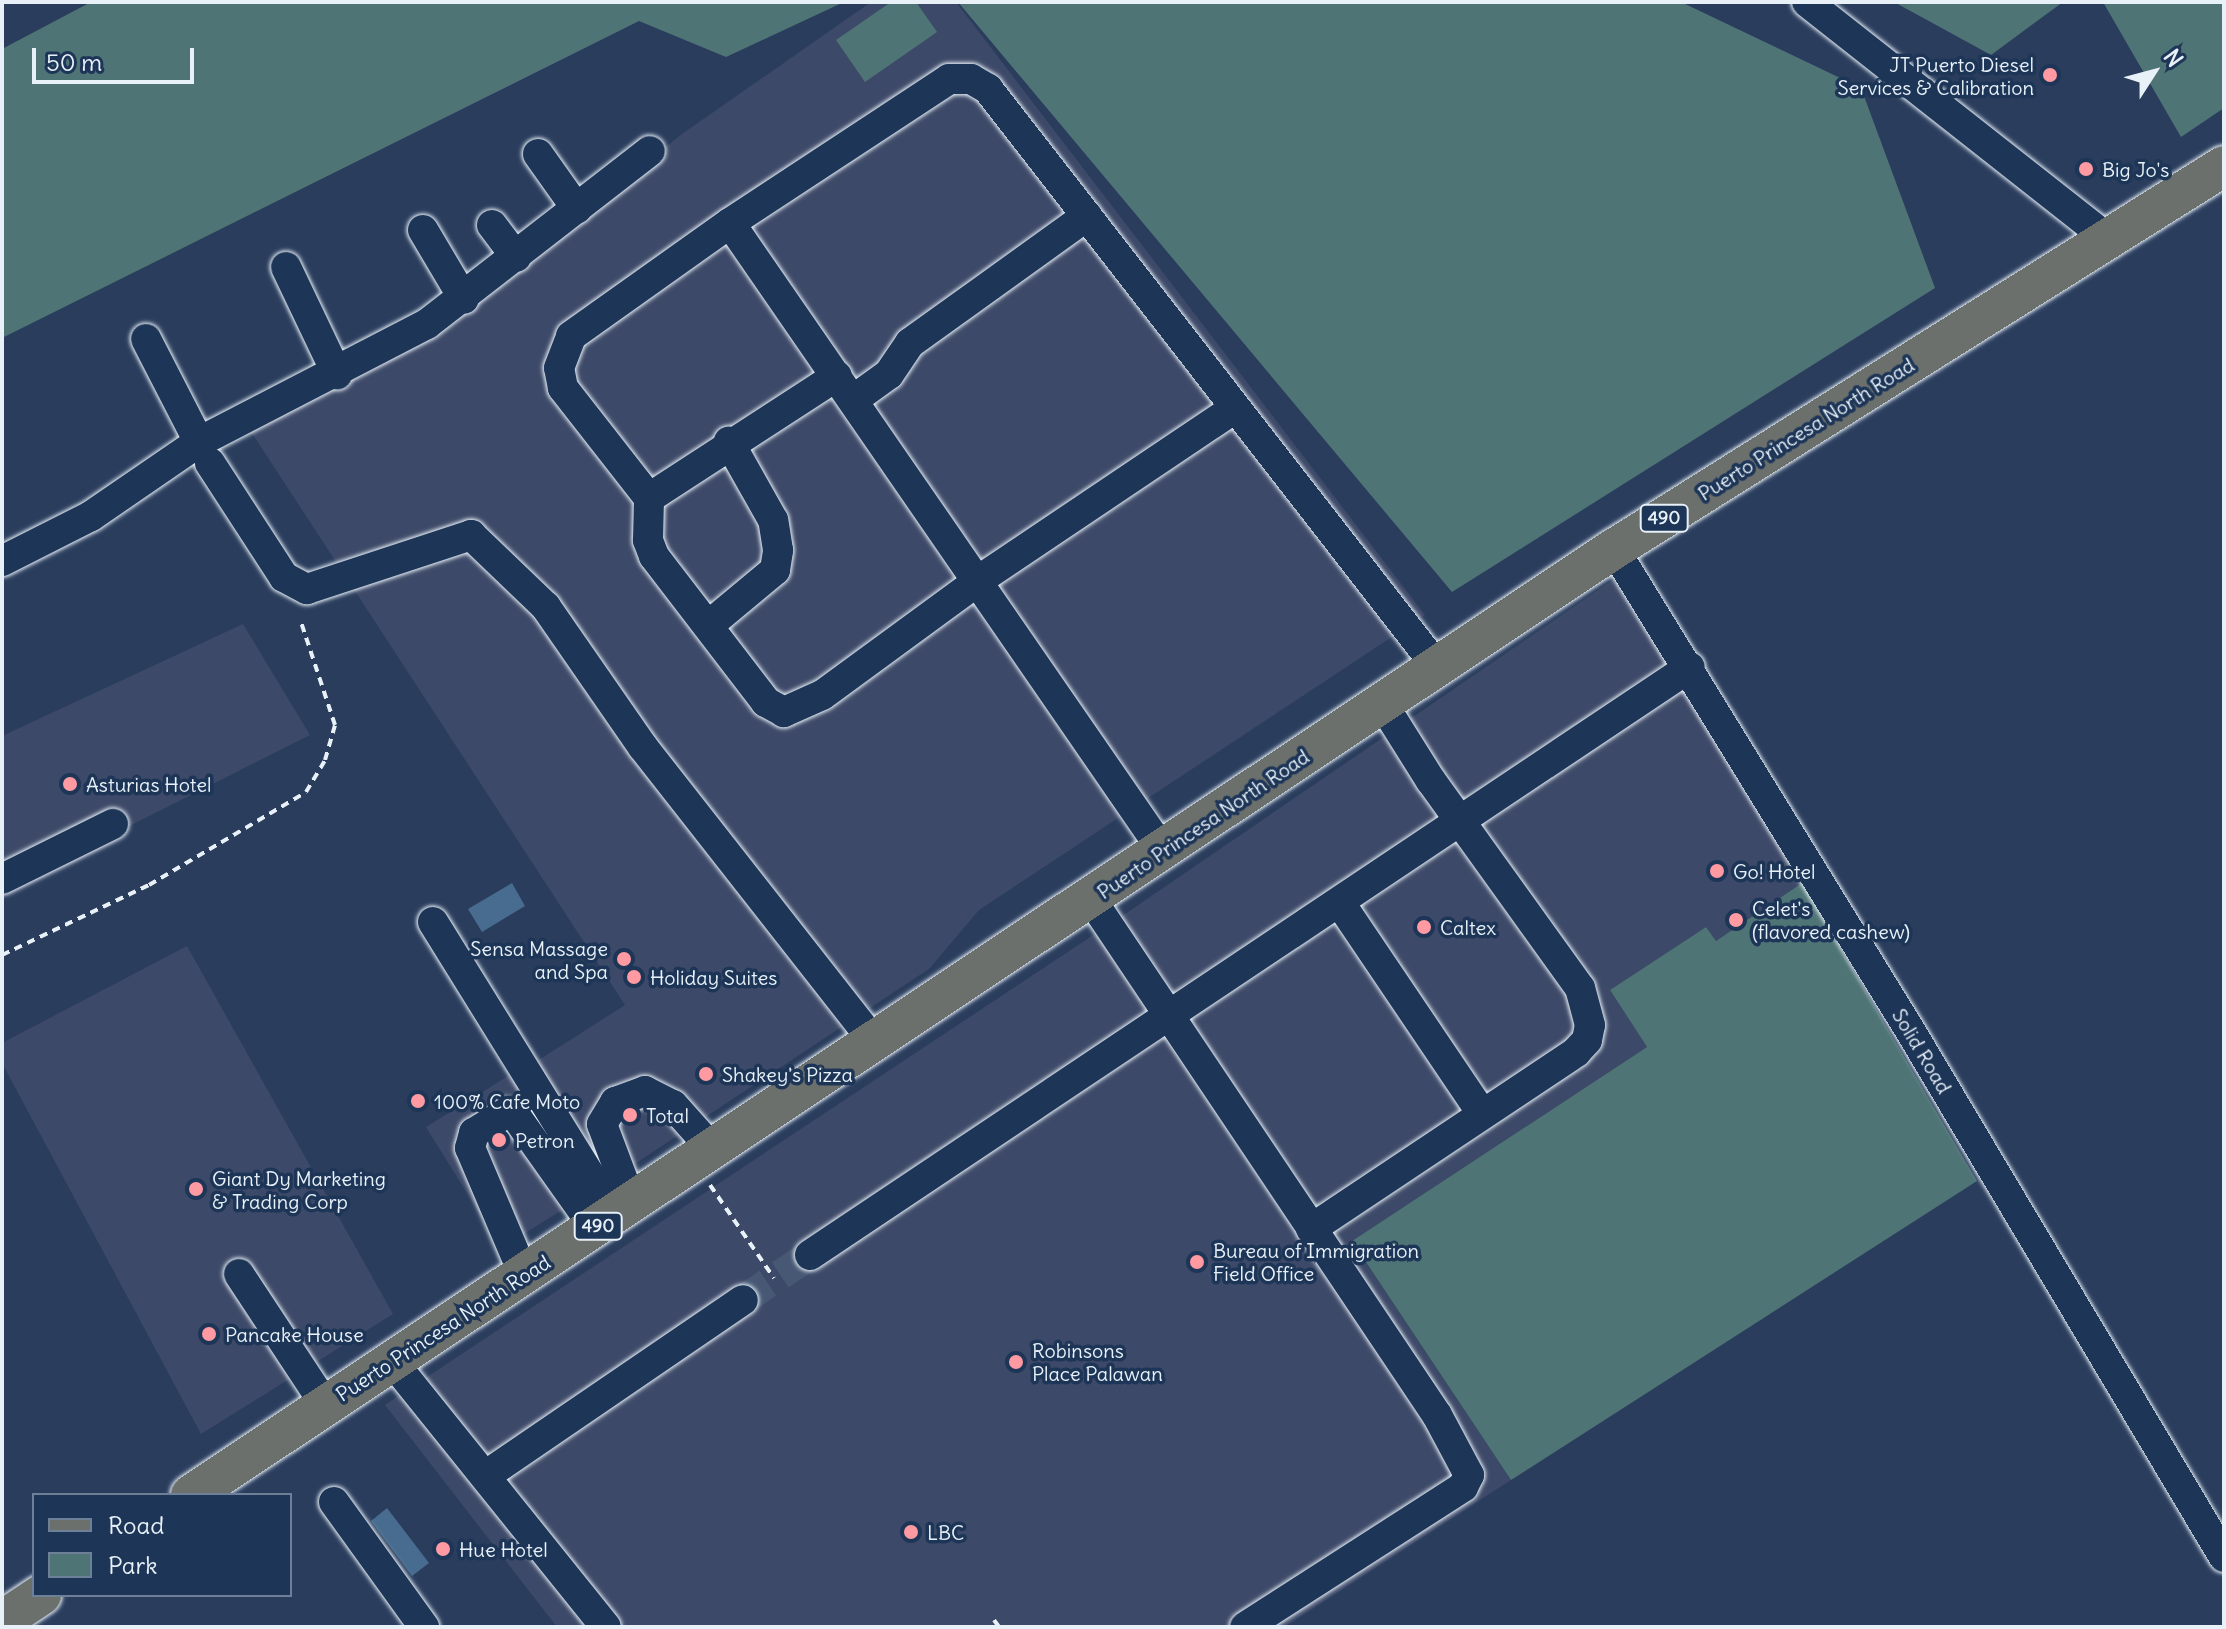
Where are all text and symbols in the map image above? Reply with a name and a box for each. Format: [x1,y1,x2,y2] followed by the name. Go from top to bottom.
[36,32,198,82] scale bar
[2114,32,2194,112] north arrow
[2158,44,2189,72] text: N
[46,47,102,77] text: 50 m
[1837,52,2034,99] place label: JT Puerto Diesel Services & Calibration
[2041,66,2059,84] marker: JT Puerto Diesel Services & Calibration
[2102,157,2169,181] place label: Big Jo's
[2077,160,2095,178] marker: Big Jo's
[1693,352,1919,506] street label: Puerto Princesa North Road
[1638,504,1690,532] road number: 490
[1093,744,1313,904] street label: Puerto Princesa North Road
[86,772,212,796] place label: Asturias Hotel
[61,775,79,793] marker: Asturias Hotel
[1733,859,1816,883] place label: Go! Hotel
[1708,862,1726,880] marker: Go! Hotel
[1752,896,1910,943] place label: Celet's (flavored cashew)
[1727,911,1745,929] marker: Celet's (flavored cashew)
[1440,915,1496,939] place label: Caltex
[1415,918,1433,936] marker: Caltex
[470,936,608,983] place label: Sensa Massage and Spa
[615,950,633,968] marker: Sensa Massage and Spa
[650,965,777,989] place label: Holiday Suites
[625,968,643,986] marker: Holiday Suites
[1887,1004,1957,1098] street label: Solid Road
[722,1062,853,1086] place label: Shakey's Pizza
[697,1065,715,1083] marker: Shakey's Pizza
[434,1089,580,1113] place label: 100% Cafe Moto
[409,1092,427,1110] marker: 100% Cafe Moto
[646,1103,689,1127] place label: Total
[621,1106,639,1124] marker: Total
[515,1128,575,1152] place label: Petron
[490,1131,508,1149] marker: Petron
[212,1166,386,1213] place label: Giant Dy Marketing & Trading Corp
[187,1180,205,1198] marker: Giant Dy Marketing & Trading Corp
[572,1212,624,1240] road number: 490
[1213,1238,1419,1285] place label: Bureau of Immigration Field Office
[331,1250,555,1406] street label: Puerto Princesa North Road
[1188,1253,1206,1271] marker: Bureau of Immigration Field Office
[225,1322,364,1346] place label: Pancake House
[200,1325,218,1343] marker: Pancake House
[1032,1338,1163,1385] place label: Robinsons Place Palawan
[1007,1353,1025,1371] marker: Robinsons Place Palawan
[32,1493,292,1597] legend
[108,1510,164,1540] text: Road
[927,1520,964,1544] place label: LBC
[902,1523,920,1541] marker: LBC
[459,1537,548,1561] place label: Hue Hotel
[434,1540,452,1558] marker: Hue Hotel
[108,1550,158,1580] text: Park

